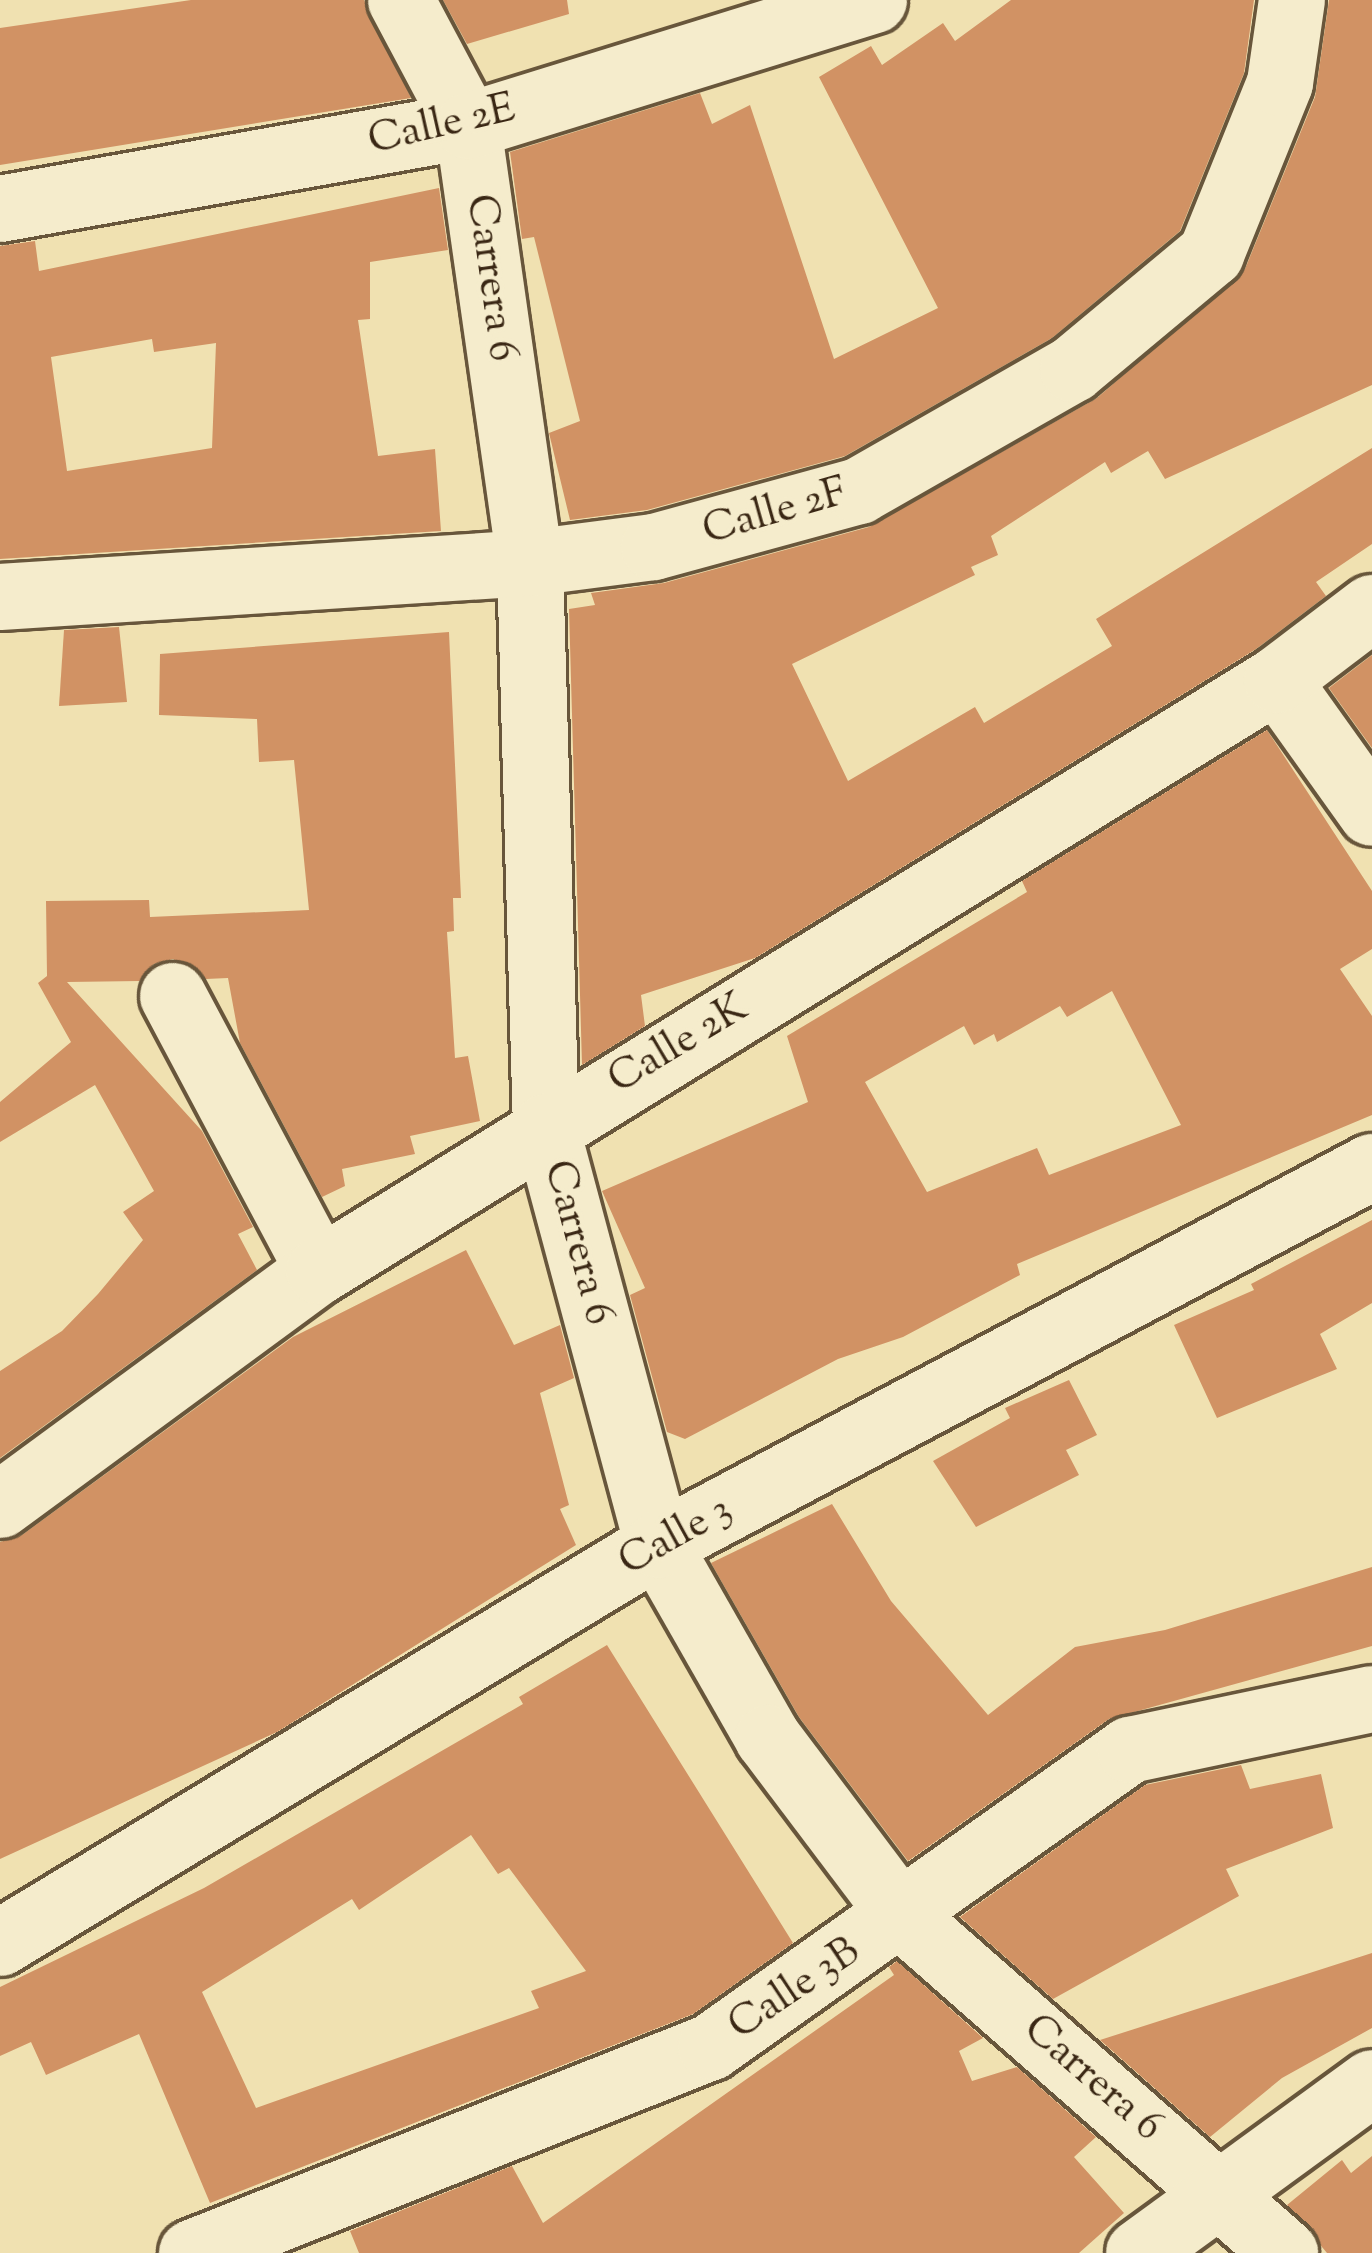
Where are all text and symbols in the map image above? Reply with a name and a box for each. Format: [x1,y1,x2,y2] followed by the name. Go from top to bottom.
[364,85,520,167] street label: Calle 2E
[453,191,527,365] street label: Carrera 6
[697,469,853,557] street label: Calle 2F
[600,984,758,1106] street label: Calle 2K
[531,1155,623,1331] street label: Carrera 6
[611,1486,741,1588] street label: Calle 3
[720,1928,870,2052] street label: Calle 3B
[1012,2005,1172,2153] street label: Carrera 6

